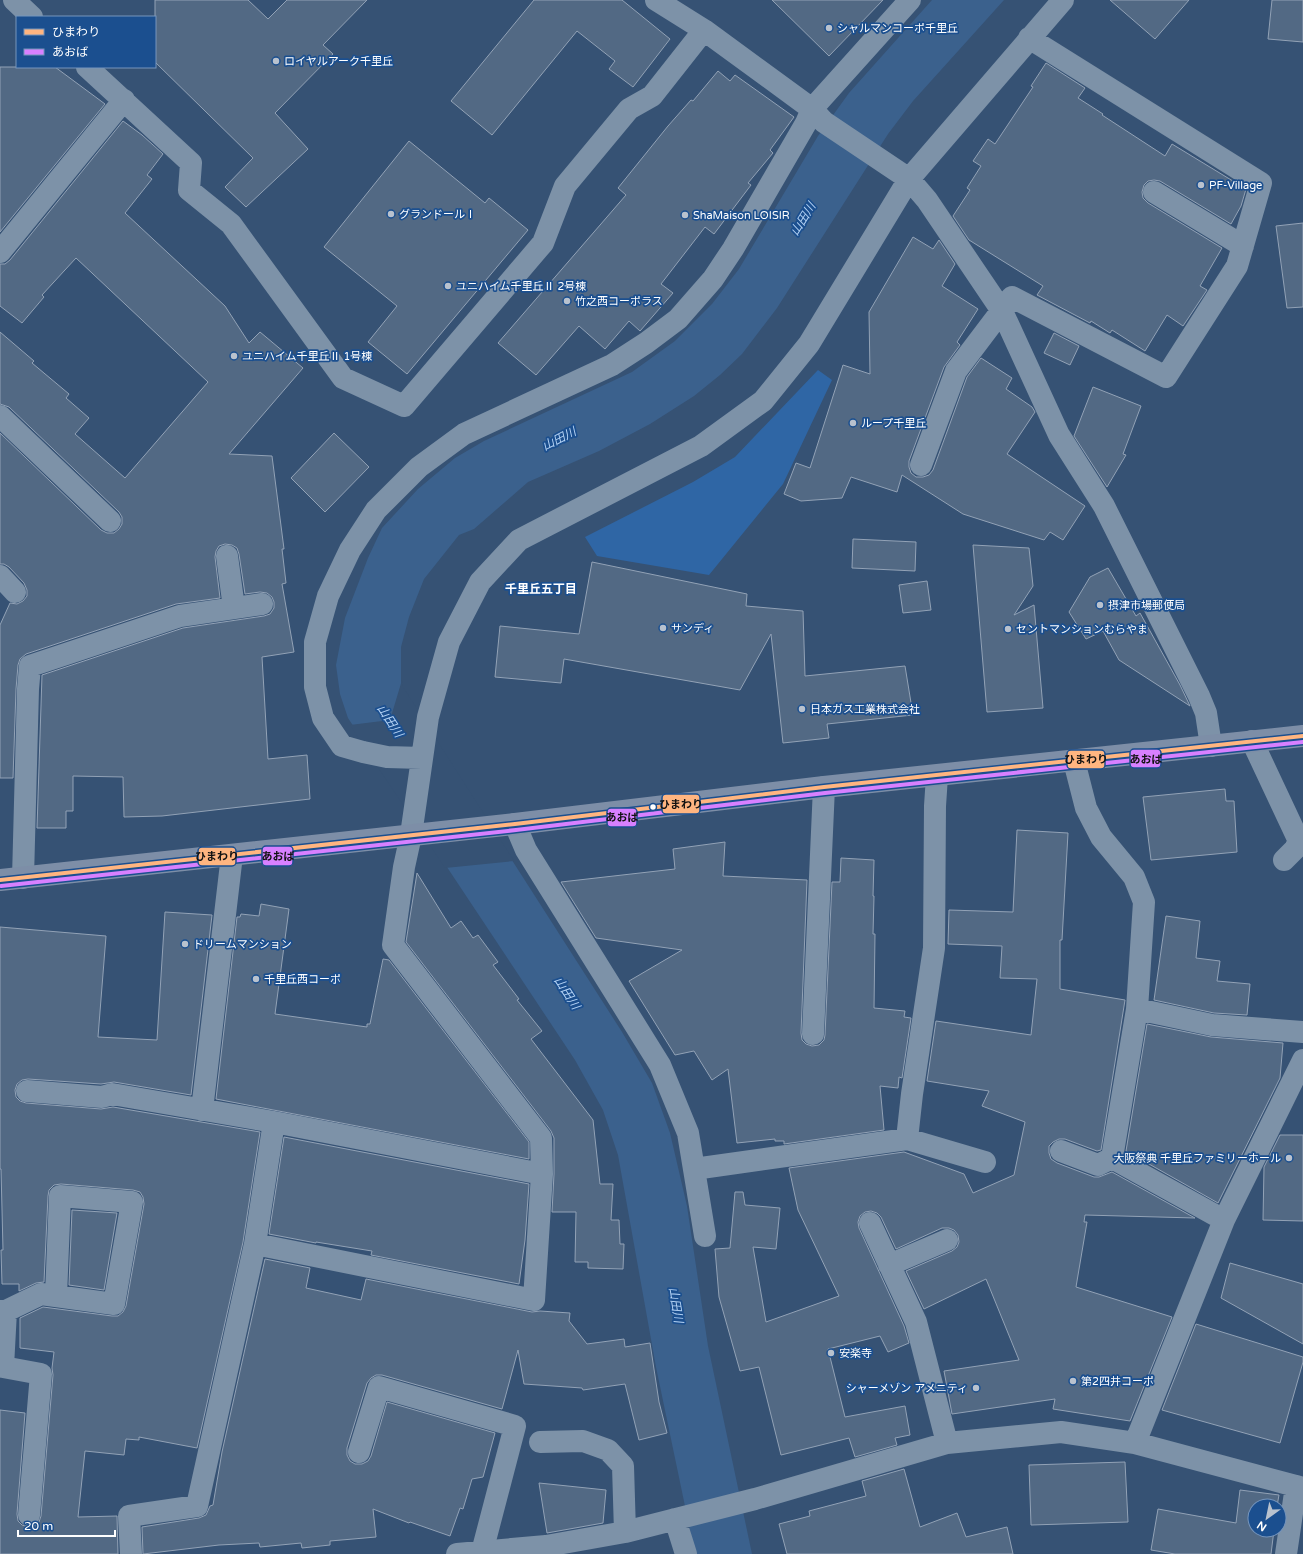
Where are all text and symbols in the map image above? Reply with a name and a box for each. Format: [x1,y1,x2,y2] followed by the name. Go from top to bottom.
[16,16,156,68] legend
[837,22,958,35] place label: シャルマンコーポ千里丘
[824,23,834,33] marker: シャルマンコーポ千里丘
[52,25,100,39] text: ひまわり
[52,45,88,59] text: あおば
[284,55,393,68] place label: ロイヤルアーク千里丘
[271,56,281,66] marker: ロイヤルアーク千里丘
[1209,179,1262,192] place label: PF-Village
[1196,180,1206,190] marker: PF-Village
[788,198,820,238] water label: 山田川
[399,208,476,221] place label: グランドールⅠ
[386,209,396,219] marker: グランドールⅠ
[693,209,790,222] place label: ShaMaison LOISIR
[680,210,690,220] marker: ShaMaison LOISIR
[456,280,586,293] place label: ユニハイム千里丘Ⅱ 2号棟
[443,281,453,291] marker: ユニハイム千里丘Ⅱ 2号棟
[575,295,663,308] place label: 竹之西コーポラス
[562,296,572,306] marker: 竹之西コーポラス
[242,350,372,363] place label: ユニハイム千里丘Ⅱ 1号棟
[229,351,239,361] marker: ユニハイム千里丘Ⅱ 1号棟
[861,417,926,430] place label: ループ千里丘
[848,418,858,428] marker: ループ千里丘
[540,424,580,453] water label: 山田川
[505,582,577,596] district label: 千里丘五丁目
[1108,599,1185,612] place label: 摂津市場郵便局
[1095,600,1105,610] marker: 摂津市場郵便局
[671,622,714,635] place label: サンディ
[658,623,668,633] marker: サンディ
[1016,623,1148,636] place label: セントマンションむらやま
[1003,624,1013,634] marker: セントマンションむらやま
[374,702,407,742] water label: 山田川
[810,703,920,716] place label: 日本ガス工業株式会社
[797,704,807,714] marker: 日本ガス工業株式会社
[1130,749,1161,768] line badge: あおば
[1067,750,1105,769] line badge: ひまわり
[1064,753,1108,766] text: ひまわり
[1130,753,1163,766] text: あおば
[662,794,700,814] line badge: ひまわり
[659,798,703,811] text: ひまわり
[648,802,658,812] unlabelled marker
[607,808,637,827] line badge: あおば
[606,811,639,824] text: あおば
[262,846,293,866] line badge: あおば
[198,847,236,866] line badge: ひまわり
[195,850,239,863] text: ひまわり
[262,850,295,863] text: あおば
[193,938,292,951] place label: ドリームマンション
[180,939,190,949] marker: ドリームマンション
[264,973,341,986] place label: 千里丘西コーポ
[251,974,261,984] marker: 千里丘西コーポ
[551,974,584,1014] water label: 山田川
[1113,1152,1281,1165] place label: 大阪祭典 千里丘ファミリーホール
[1284,1153,1294,1163] marker: 大阪祭典 千里丘ファミリーホール
[666,1286,686,1326] water label: 山田川
[839,1347,872,1360] place label: 安楽寺
[826,1348,836,1358] marker: 安楽寺
[1081,1375,1154,1388] place label: 第2四井コーポ
[1068,1376,1078,1386] marker: 第2四井コーポ
[846,1382,968,1395] place label: シャーメゾン アメニティ
[971,1383,981,1393] marker: シャーメゾン アメニティ
[1247,1498,1287,1538] north arrow
[18,1512,115,1538] scale bar
[1255,1518,1269,1534] text: N
[24,1519,53,1533] text: 20 m

